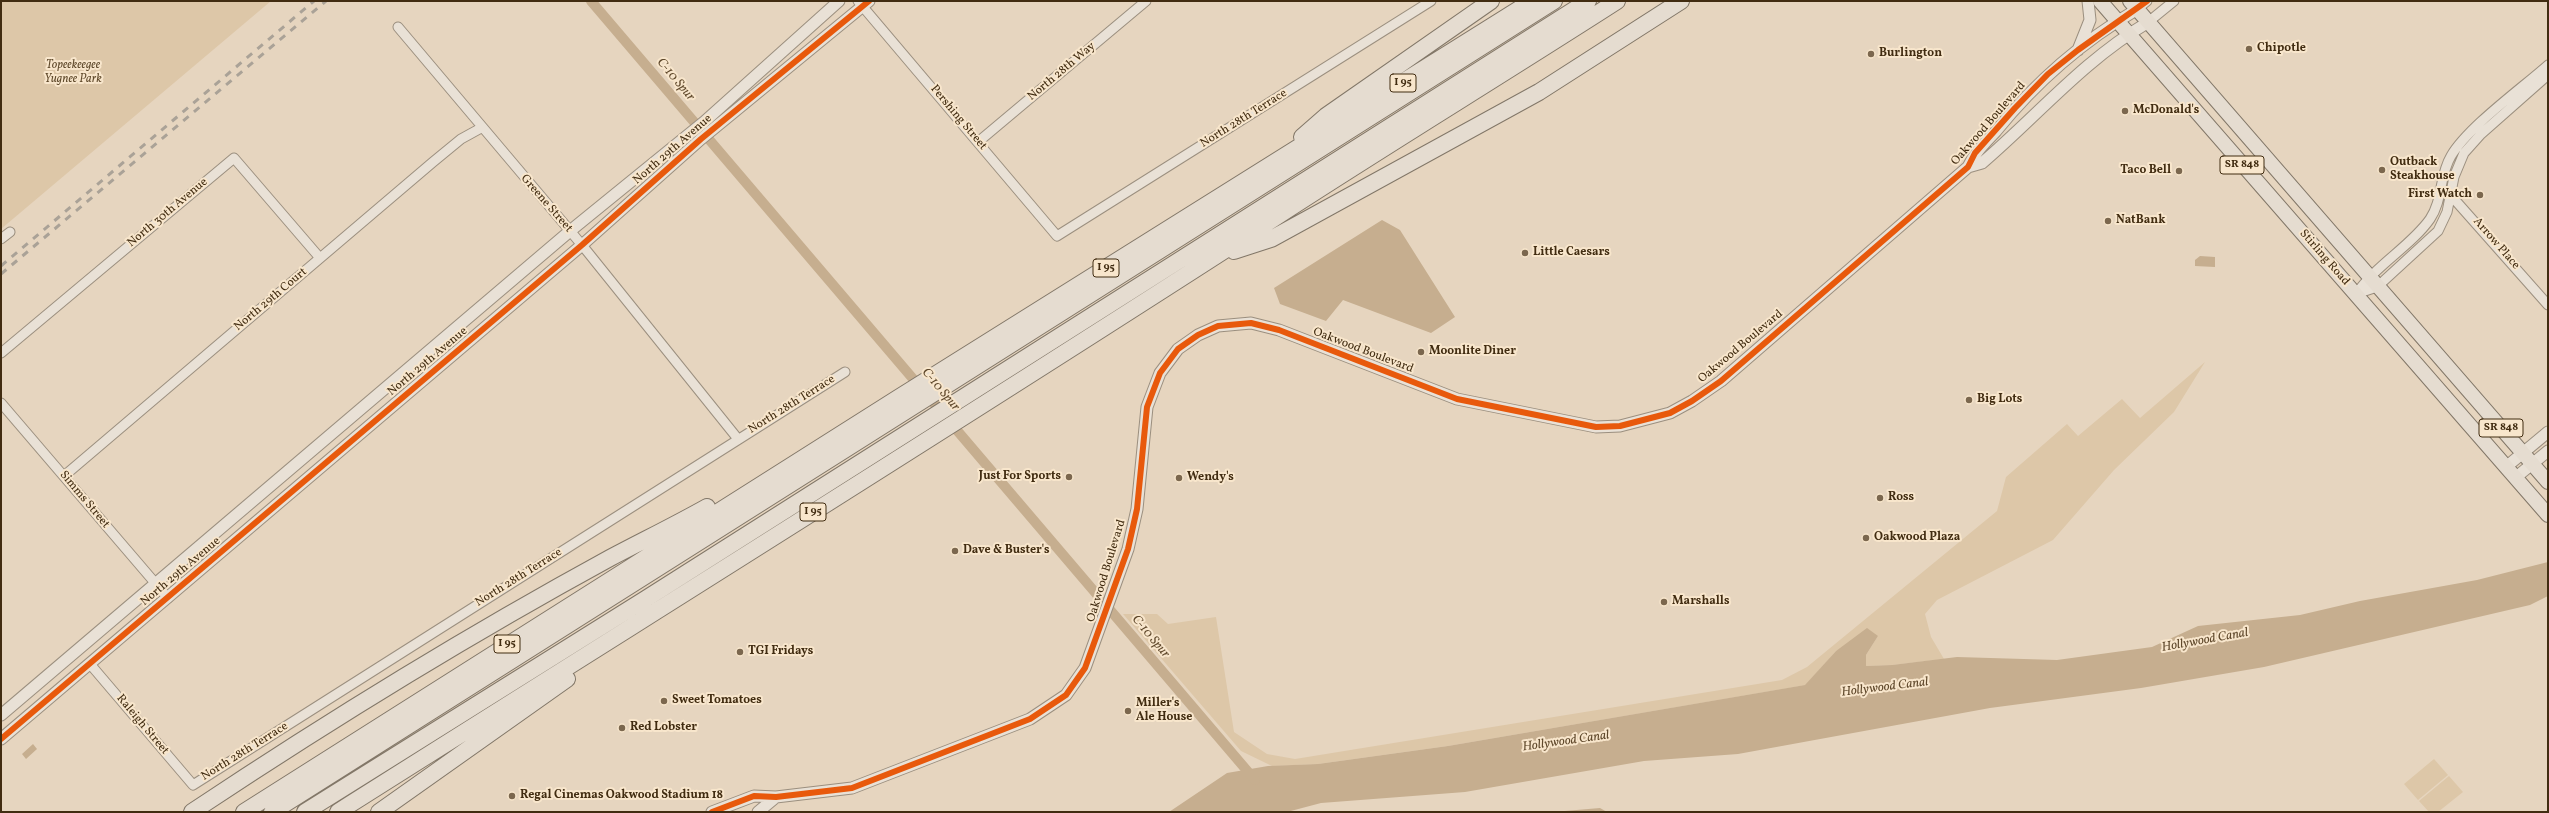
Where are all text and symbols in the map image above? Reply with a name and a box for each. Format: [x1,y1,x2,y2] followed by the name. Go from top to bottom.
[1025,40,1099,104] street label: North 28th Way
[2257,42,2306,56] place label: Chipotle
[2244,44,2254,54] marker: Chipotle
[1879,47,1942,61] place label: Burlington
[1866,49,1876,59] marker: Burlington
[653,55,697,105] water label: C-10 Spur
[44,59,102,87] park label: Topeekeegee Yugnee Park
[1390,74,1416,92] road number: I 95
[1949,79,2029,169] street label: Oakwood Boulevard
[927,83,989,153] street label: Pershing Street
[1198,87,1290,151] street label: North 28th Terrace
[2133,104,2199,118] place label: McDonald's
[2120,106,2130,116] marker: McDonald's
[631,112,715,188] street label: North 29th Avenue
[2220,156,2264,174] road number: SR 848
[2390,156,2455,184] place label: Outback Steakhouse
[2120,164,2171,178] place label: Taco Bell
[2377,165,2387,175] marker: Outback Steakhouse
[2174,166,2184,176] marker: Taco Bell
[517,172,575,236] street label: Greene Street
[125,175,211,251] street label: North 30th Avenue
[2408,188,2472,202] place label: First Watch
[2475,190,2485,200] marker: First Watch
[2116,214,2165,228] place label: NatBank
[2470,215,2522,273] street label: Arrow Place
[2103,216,2113,226] marker: NatBank
[2296,227,2352,289] street label: Stirling Road
[1533,246,1610,260] place label: Little Caesars
[1520,248,1530,258] marker: Little Caesars
[1093,259,1119,277] road number: I 95
[232,265,310,335] street label: North 29th Court
[1696,307,1786,387] street label: Oakwood Boulevard
[385,324,471,400] street label: North 29th Avenue
[1311,325,1415,377] street label: Oakwood Boulevard
[1429,345,1516,359] place label: Moonlite Diner
[1416,347,1426,357] marker: Moonlite Diner
[918,365,962,415] water label: C-10 Spur
[746,373,838,437] street label: North 28th Terrace
[1977,393,2022,407] place label: Big Lots
[1964,395,1974,405] marker: Big Lots
[2479,419,2523,437] road number: SR 848
[56,468,112,532] street label: Simms Street
[979,470,1061,484] place label: Just For Sports
[1187,471,1234,485] place label: Wendy's
[1064,472,1074,482] marker: Just For Sports
[1174,473,1184,483] marker: Wendy's
[1888,491,1914,505] place label: Ross
[1875,493,1885,503] marker: Ross
[800,503,826,521] road number: I 95
[1085,518,1129,624] street label: Oakwood Boulevard
[1874,531,1960,545] place label: Oakwood Plaza
[1861,533,1871,543] marker: Oakwood Plaza
[138,534,224,610] street label: North 29th Avenue
[963,544,1049,558] place label: Dave & Buster's
[473,546,565,610] street label: North 28th Terrace
[950,546,960,556] marker: Dave & Buster's
[1672,595,1729,609] place label: Marshalls
[1659,597,1669,607] marker: Marshalls
[1128,612,1172,662] water label: C-10 Spur
[2160,626,2250,656] water label: Hollywood Canal
[494,635,520,653] road number: I 95
[748,645,813,659] place label: TGI Fridays
[735,647,745,657] marker: TGI Fridays
[1841,675,1929,701] water label: Hollywood Canal
[113,692,171,758] street label: Raleigh Street
[672,694,762,708] place label: Sweet Tomatoes
[659,696,669,706] marker: Sweet Tomatoes
[1136,697,1192,725] place label: Miller's Ale House
[1123,706,1133,716] marker: Miller's Ale House
[199,720,291,784] street label: North 28th Terrace
[630,721,697,735] place label: Red Lobster
[617,723,627,733] marker: Red Lobster
[1521,728,1611,756] water label: Hollywood Canal
[520,789,723,803] place label: Regal Cinemas Oakwood Stadium 18
[507,791,517,801] marker: Regal Cinemas Oakwood Stadium 18

